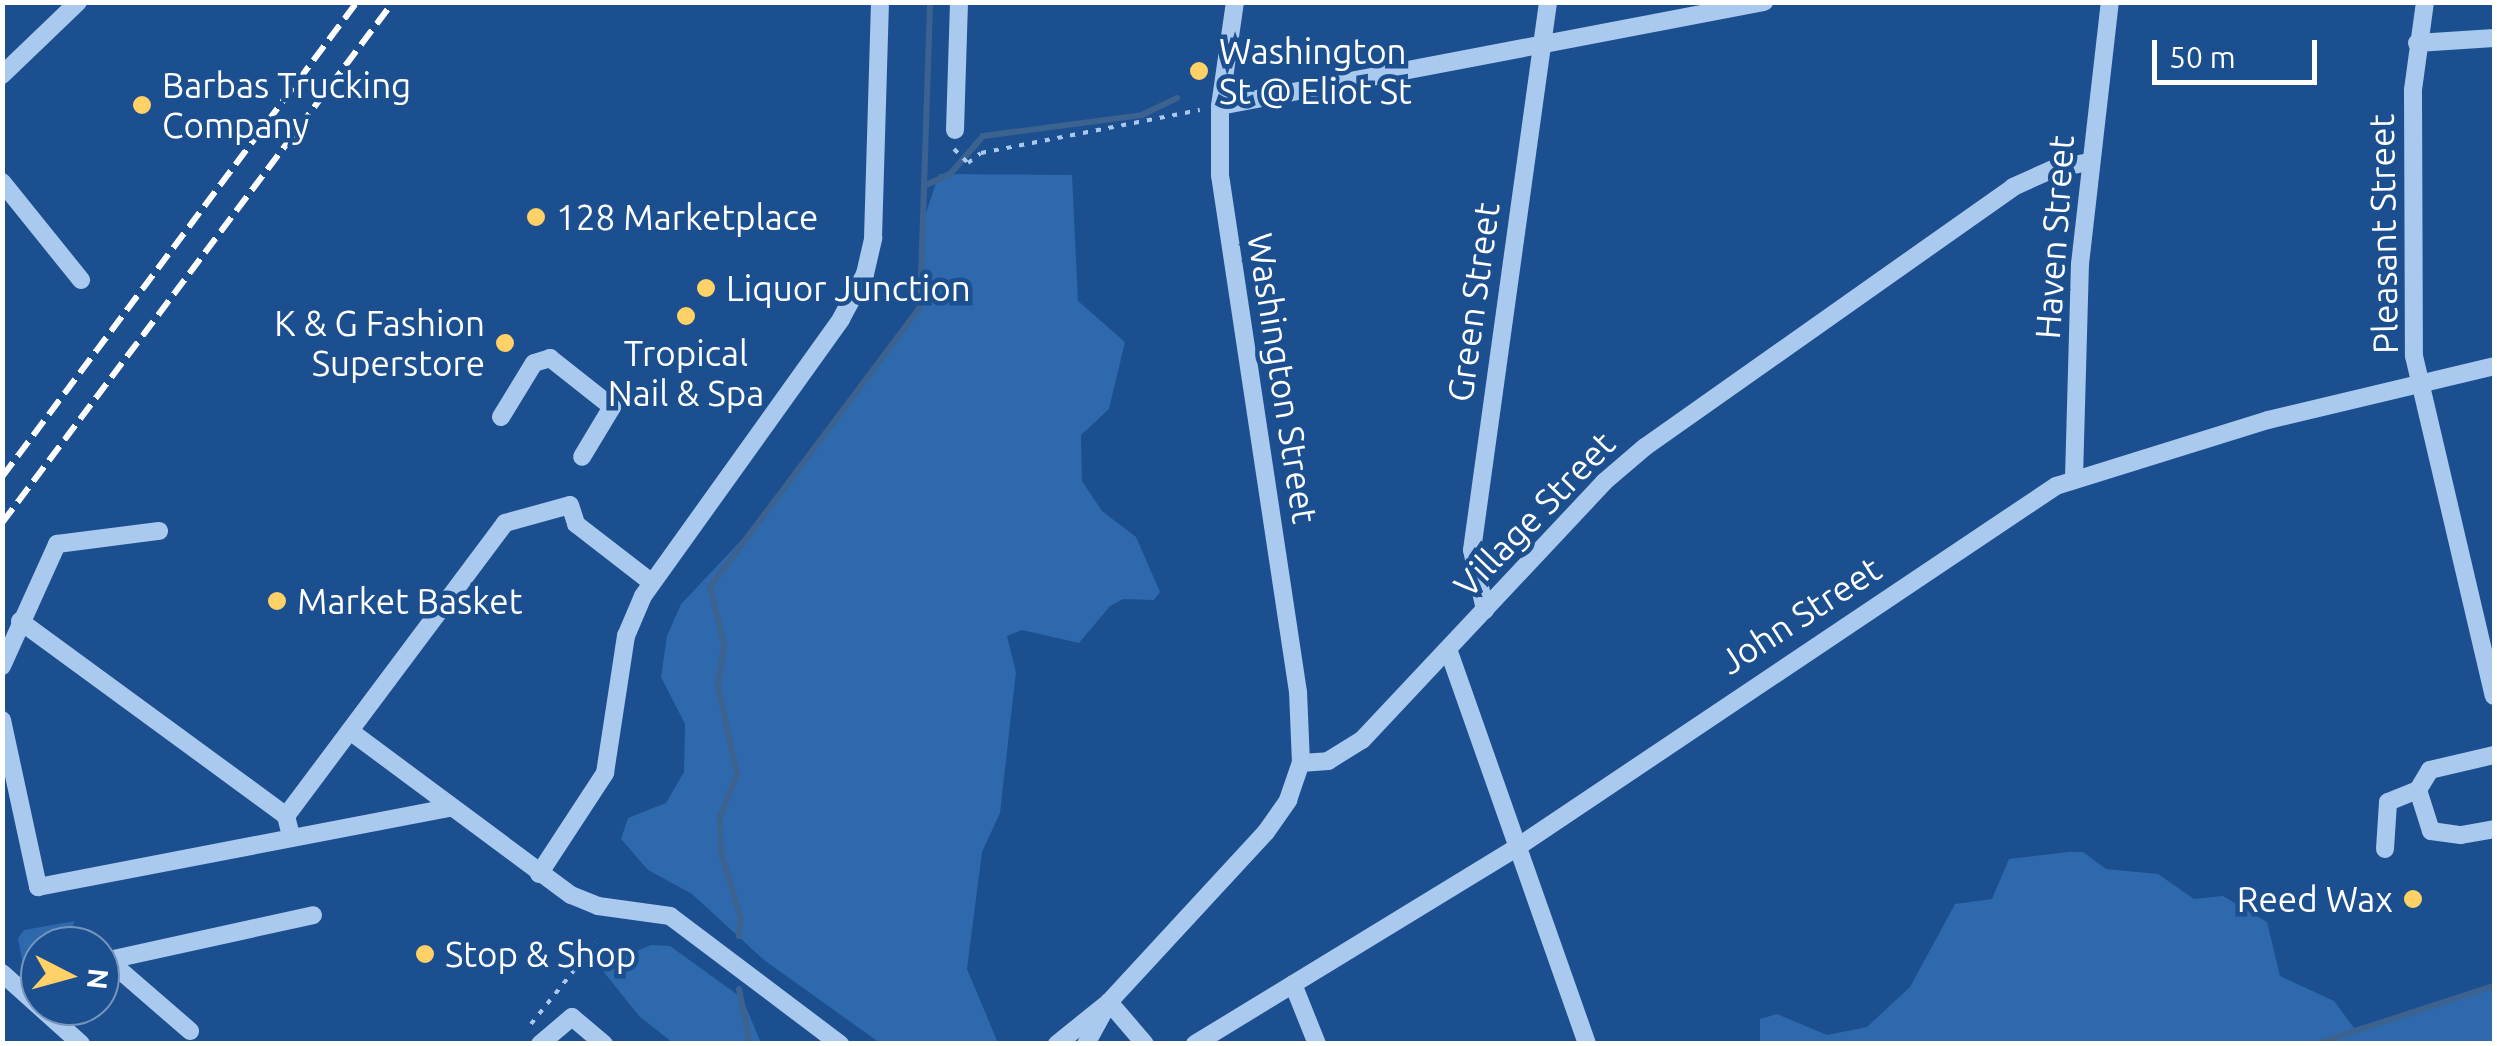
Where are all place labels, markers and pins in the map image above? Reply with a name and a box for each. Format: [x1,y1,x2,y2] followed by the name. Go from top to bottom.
[1219,30,1412,112] place label: Washington St @ Eliot St
[1188,60,1210,82] marker: Washington St @ Eliot St
[162,64,411,146] place label: Barbas Trucking Company
[131,94,153,116] marker: Barbas Trucking Company
[556,196,818,238] place label: 128 Marketplace
[525,206,547,228] marker: 128 Marketplace
[726,267,971,309] place label: Liquor Junction
[695,277,717,299] marker: Liquor Junction
[274,302,485,384] place label: K & G Fashion Superstore
[675,305,697,327] marker: Tropical Nail & Spa
[494,332,516,354] marker: K & G Fashion Superstore
[608,332,764,414] place label: Tropical Nail & Spa
[297,580,522,622] place label: Market Basket
[266,590,288,612] marker: Market Basket
[2237,878,2393,920] place label: Reed Wax
[2402,888,2424,910] marker: Reed Wax
[445,933,636,975] place label: Stop & Shop
[414,943,436,965] marker: Stop & Shop

